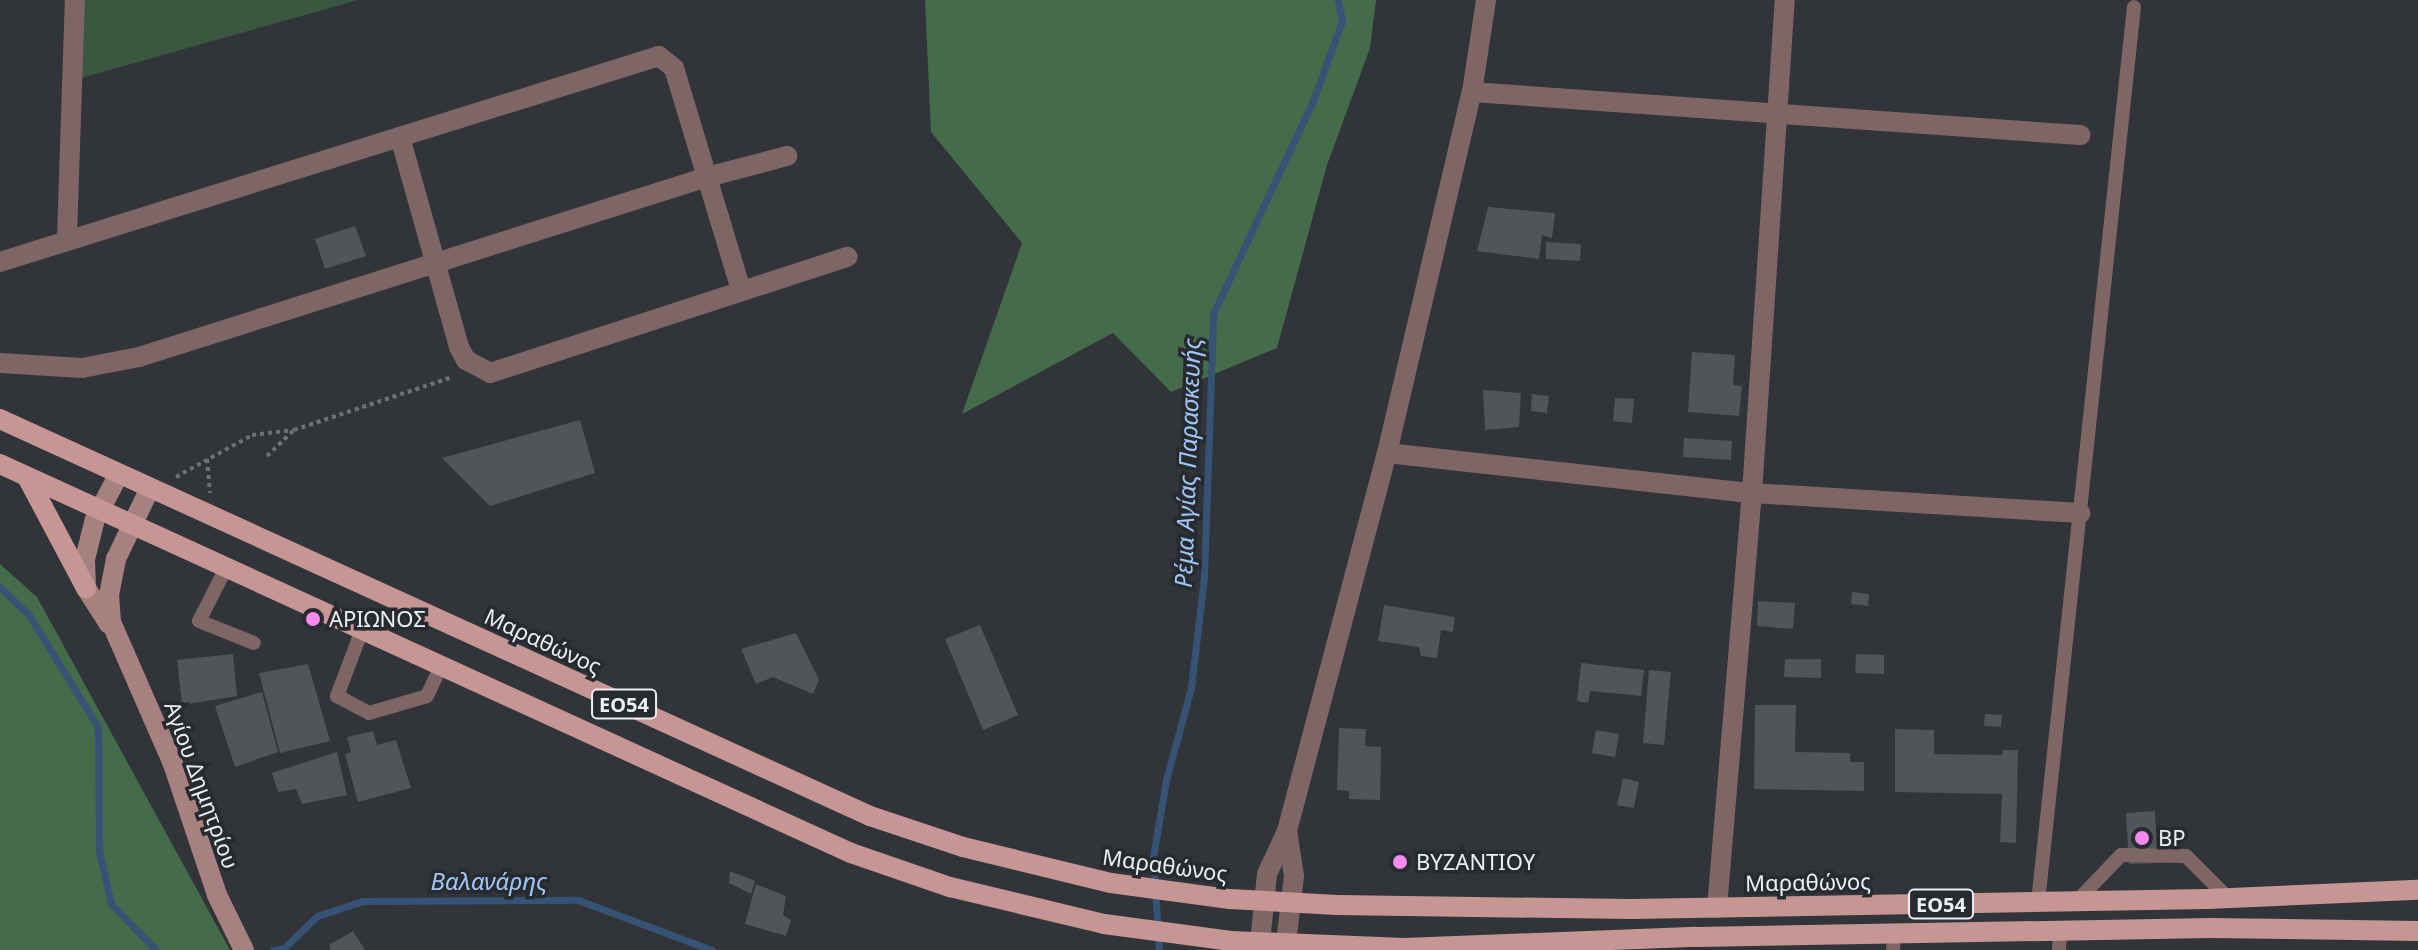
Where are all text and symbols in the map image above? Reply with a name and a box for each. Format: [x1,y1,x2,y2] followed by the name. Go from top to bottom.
[1168,338,1206,588] water label: Ρέμα Αγίας Παρασκευής
[480,602,606,680] street label: Μαραθώνος
[329,606,426,632] place label: ΑΡΙΩΝΟΣ
[304,610,322,628] marker: ΑΡΙΩΝΟΣ
[590,688,658,720] road number: ΕΟ54
[159,698,245,872] street label: Αγίου Δημητρίου
[2158,825,2186,851] place label: BP
[2133,829,2151,847] marker: BP
[1101,843,1229,887] street label: Μαραθώνος
[1416,849,1535,875] place label: ΒΥΖΑΝΤΙΟΥ
[1391,853,1409,871] marker: ΒΥΖΑΝΤΙΟΥ
[431,867,547,895] water label: Βαλανάρης
[1745,868,1871,896] street label: Μαραθώνος
[1907,888,1975,920] road number: ΕΟ54

